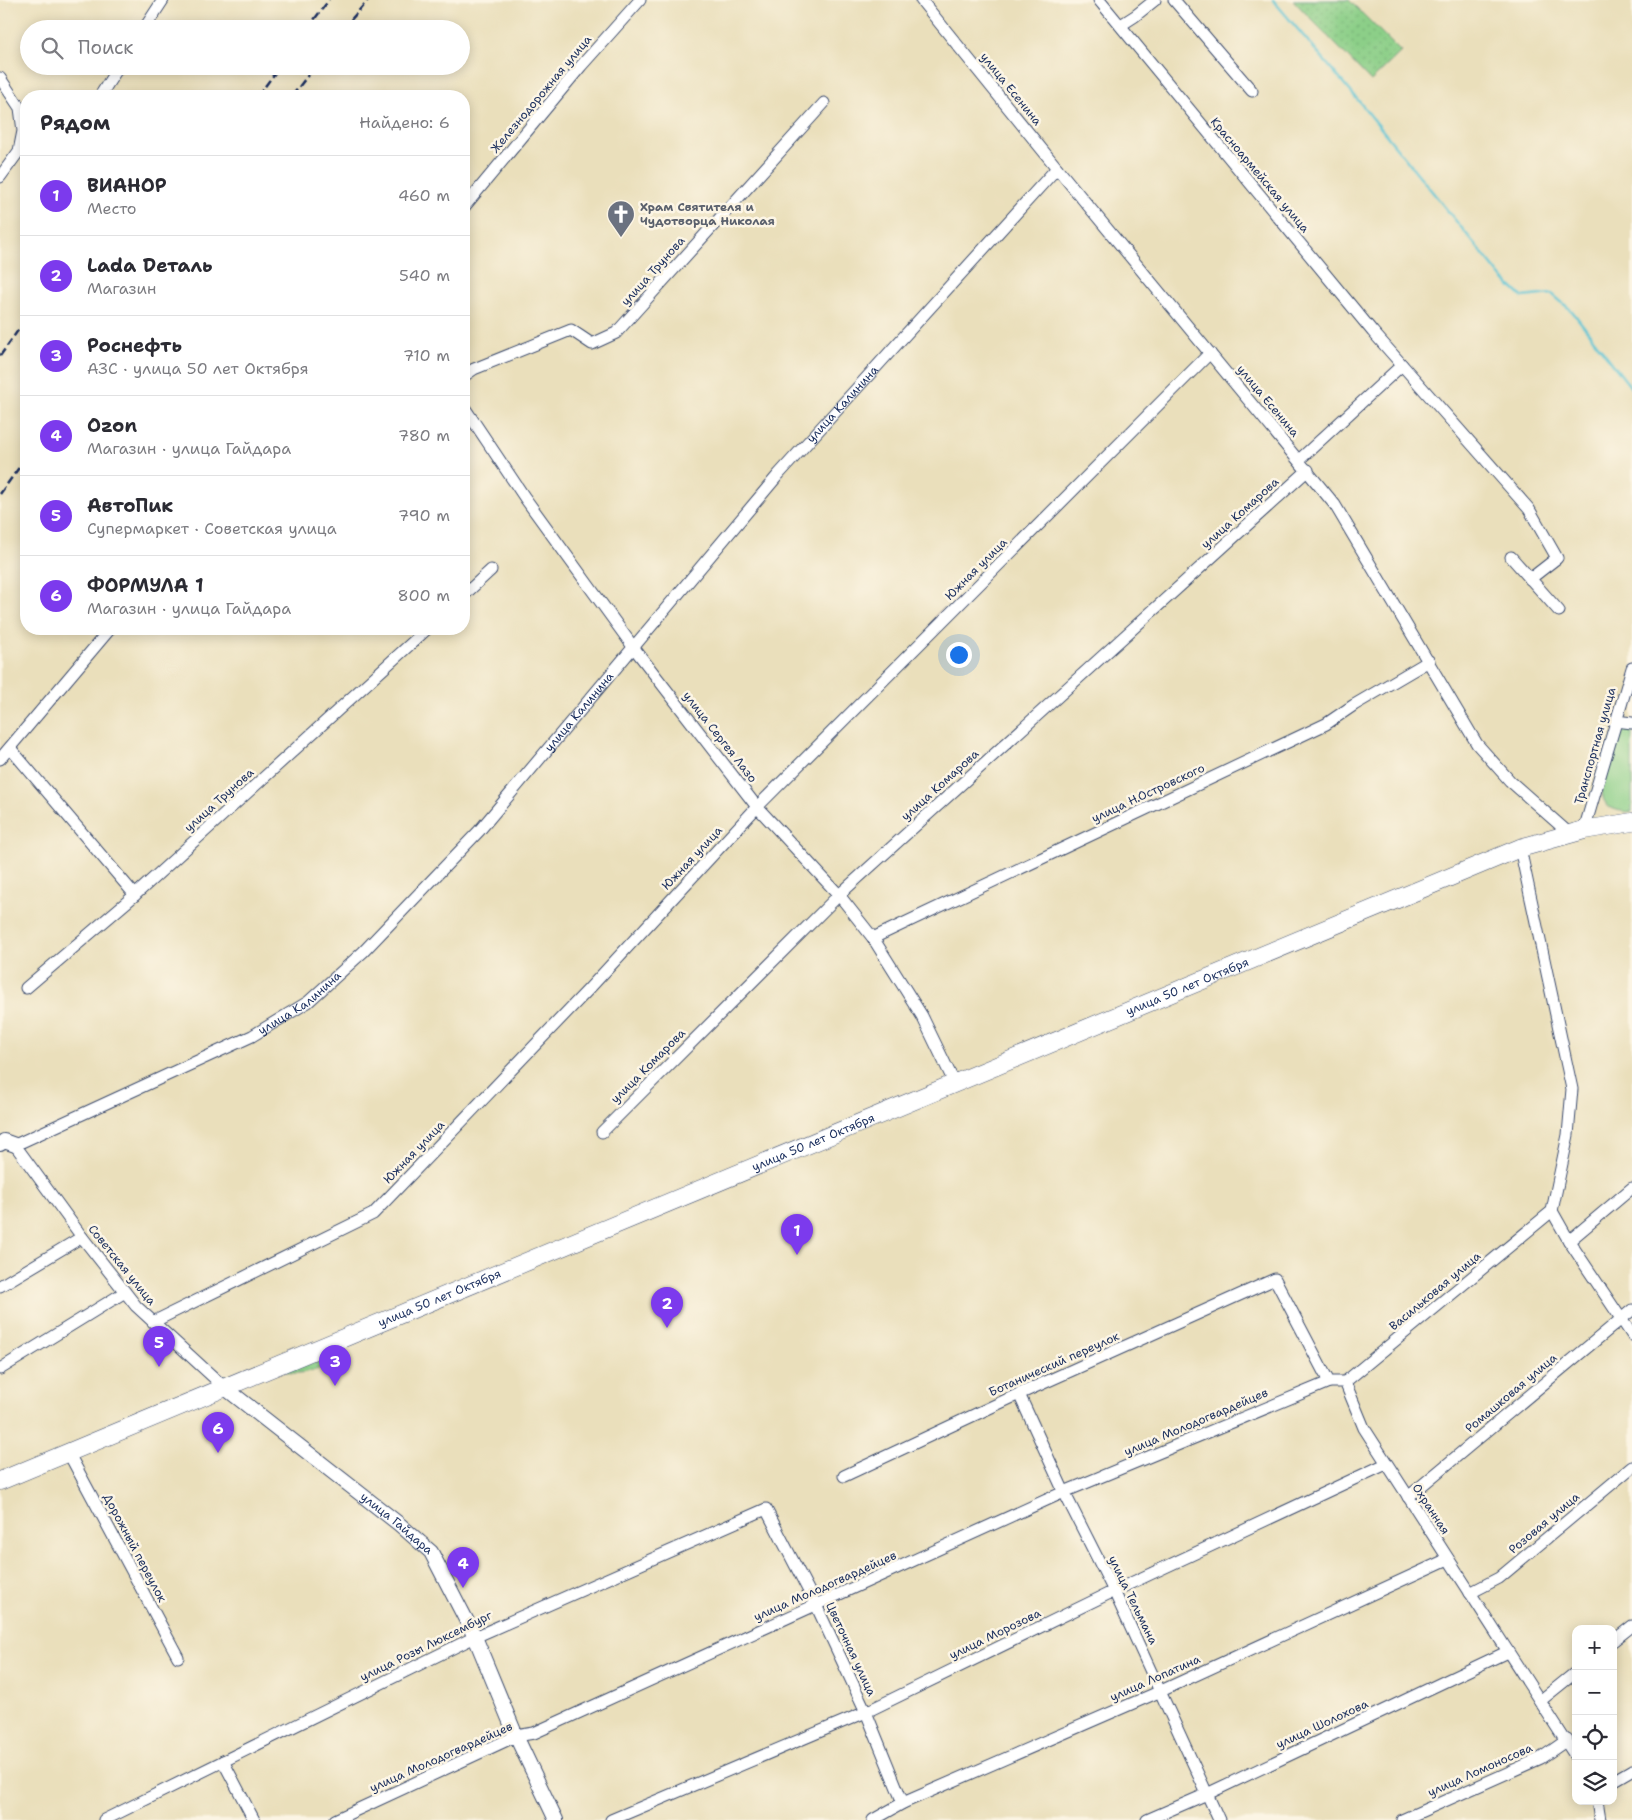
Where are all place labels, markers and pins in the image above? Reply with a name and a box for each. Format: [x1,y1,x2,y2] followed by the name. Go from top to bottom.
[606,199,636,238] church icon: Храм Святителя и Чудотворца Николая
[640,199,775,229] place label: Храм Святителя и Чудотворца Николая
[781,1214,813,1255] pin: 1
[651,1287,683,1328] pin: 2
[143,1326,175,1367] pin: 5
[319,1345,351,1386] pin: 3
[202,1412,234,1453] pin: 6
[447,1547,479,1588] pin: 4

